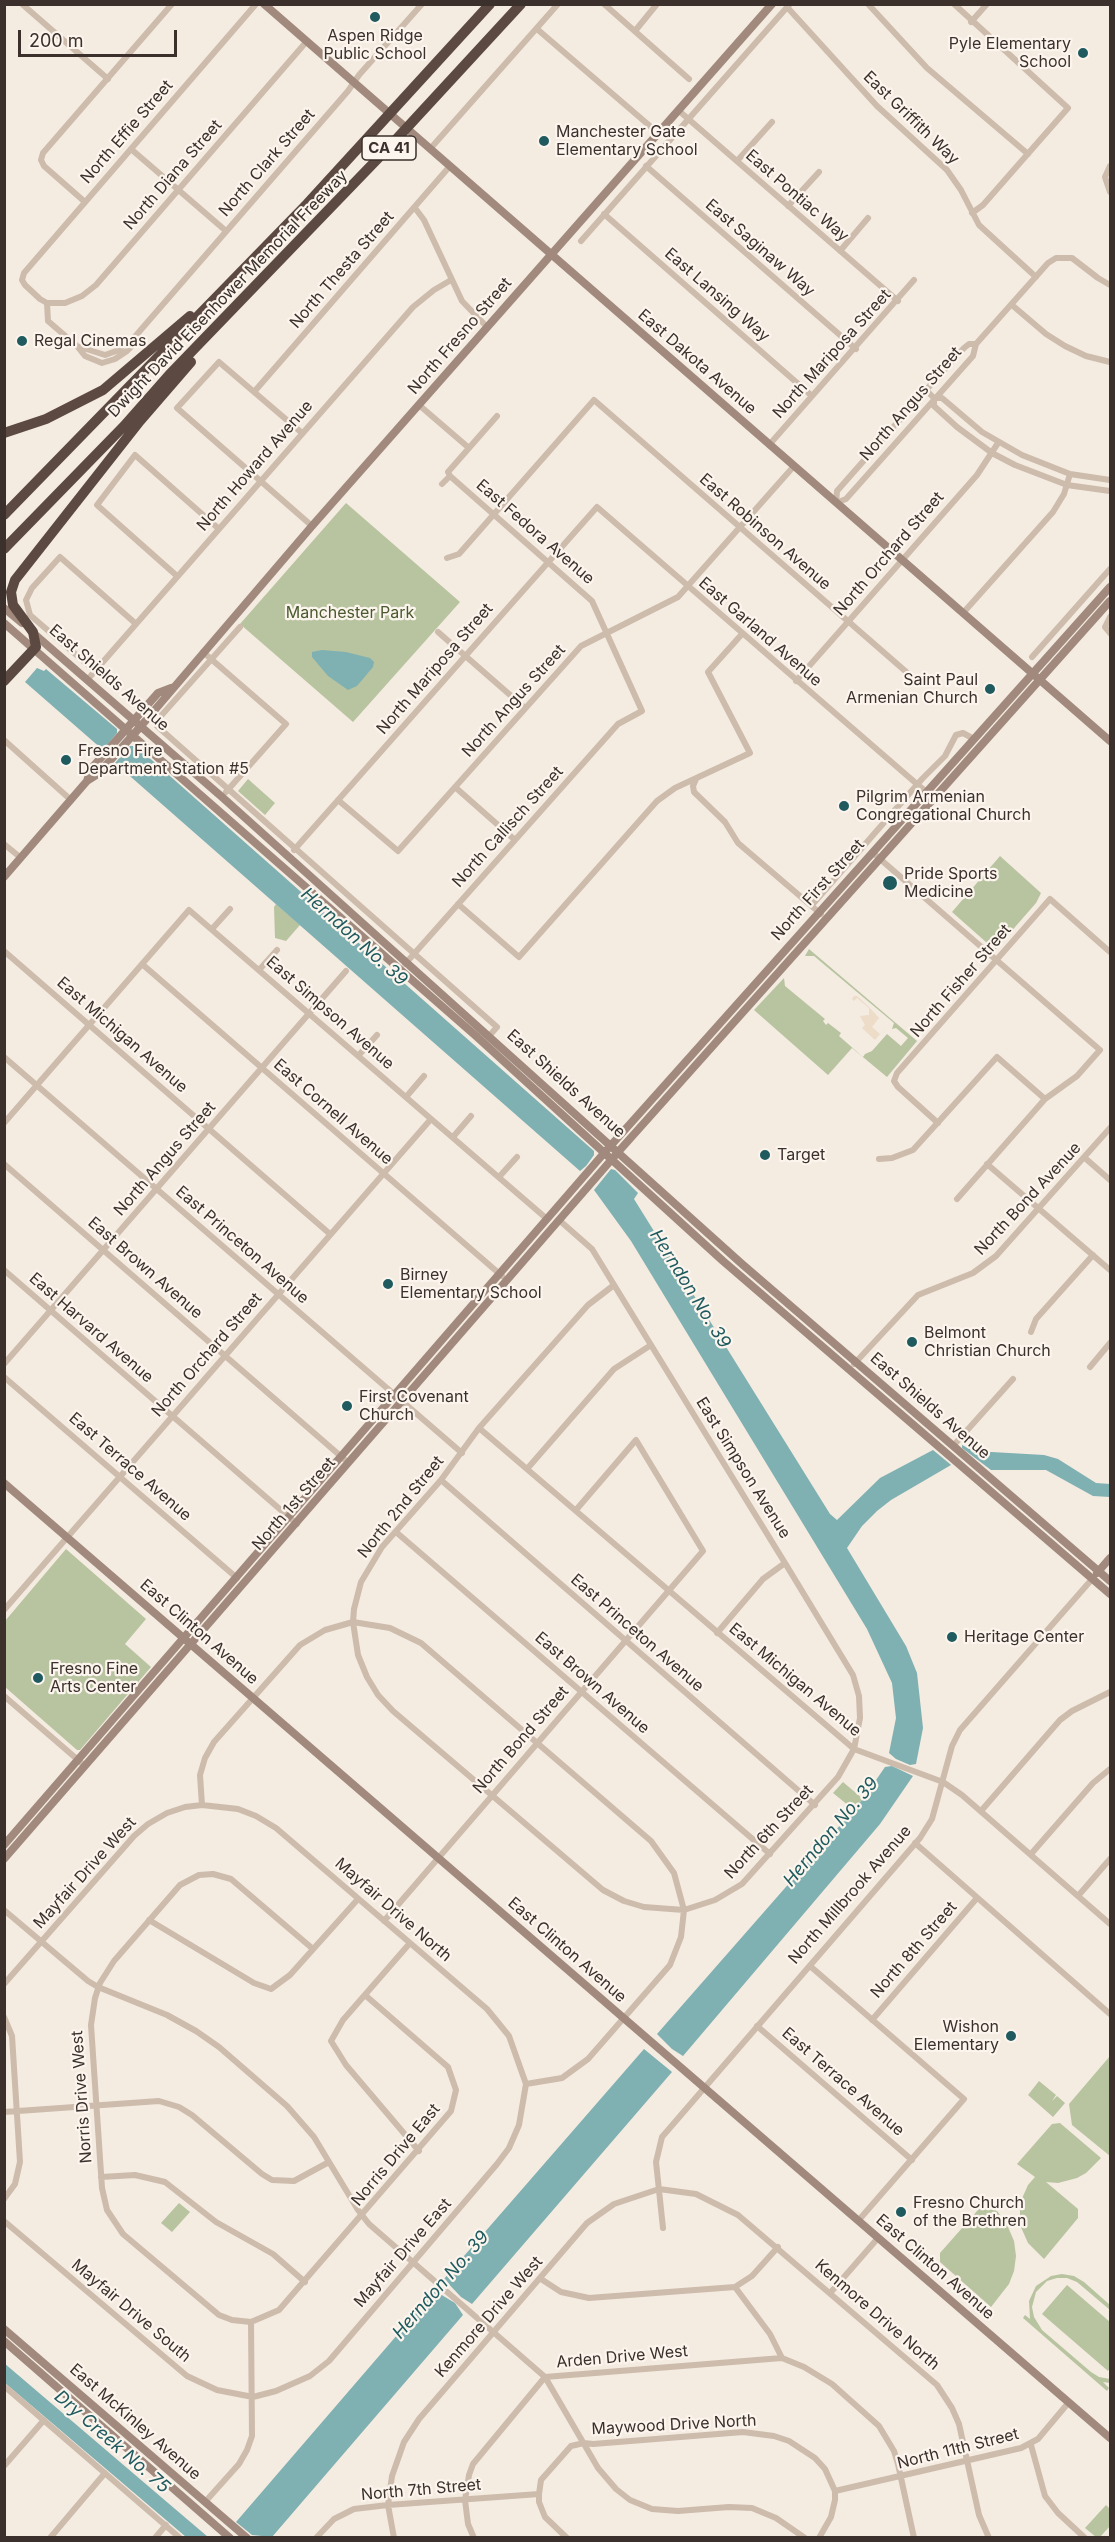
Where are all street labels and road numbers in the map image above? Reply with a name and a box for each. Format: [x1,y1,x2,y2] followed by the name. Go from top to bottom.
[859,67,963,169] street label: East Griffith Way
[77,76,177,188] street label: North Effie Street
[215,105,319,221] street label: North Clark Street
[120,116,226,234] street label: North Diana Street
[362,136,416,160] road number: CA 41
[741,146,853,246] street label: East Pontiac Way
[104,166,352,422] street label: Dwight David Eisenhower Memorial Freeway
[701,195,819,301] street label: East Saginaw Way
[286,208,398,332] street label: North Thesta Street
[660,244,774,346] street label: East Lansing Way
[404,274,516,398] street label: North Fresno Street
[769,285,895,423] street label: North Mariposa Street
[634,305,760,419] street label: East Dakota Avenue
[856,343,966,465] street label: North Angus Street
[193,397,317,535] street label: North Howard Avenue
[695,470,835,594] street label: East Robinson Avenue
[472,476,598,588] street label: East Fedora Avenue
[830,488,948,620] street label: North Orchard Street
[695,573,825,691] street label: East Garland Avenue
[373,600,497,738] street label: North Mariposa Street
[45,621,173,735] street label: East Shields Avenue
[458,641,570,761] street label: North Angus Street
[449,763,567,891] street label: North Callisch Street
[767,835,869,945] street label: North First Street
[907,921,1015,1041] street label: North Fisher Street
[262,952,398,1074] street label: East Simpson Avenue
[53,973,191,1097] street label: East Michigan Avenue
[503,1026,629,1142] street label: East Shields Avenue
[270,1055,396,1169] street label: East Cornell Avenue
[110,1098,220,1220] street label: North Angus Street
[971,1139,1085,1259] street label: North Bond Avenue
[172,1182,312,1308] street label: East Princeton Avenue
[84,1213,206,1323] street label: East Brown Avenue
[25,1269,157,1387] street label: East Harvard Avenue
[148,1289,266,1421] street label: North Orchard Street
[866,1349,994,1463] street label: East Shields Avenue
[692,1394,794,1542] street label: East Simpson Avenue
[65,1409,195,1525] street label: East Terrace Avenue
[354,1452,448,1562] street label: North 2nd Street
[248,1454,340,1554] street label: North 1st Street
[567,1570,707,1696] street label: East Princeton Avenue
[136,1575,262,1689] street label: East Clinton Avenue
[725,1619,865,1741] street label: East Michigan Avenue
[531,1628,653,1738] street label: East Brown Avenue
[469,1682,573,1798] street label: North Bond Street
[721,1781,817,1883] street label: North 6th Street
[30,1813,140,1933] street label: Mayfair Drive West
[785,1822,915,1968] street label: North Millbrook Avenue
[331,1854,455,1966] street label: Mayfair Drive North
[504,1893,630,2007] street label: East Clinton Avenue
[867,1898,961,2002] street label: North 8th Street
[778,2024,908,2140] street label: East Terrace Avenue
[68,2030,96,2164] street label: Norris Drive West
[348,2100,444,2210] street label: Norris Drive East
[350,2195,456,2311] street label: Mayfair Drive East
[872,2210,998,2324] street label: East Clinton Avenue
[431,2252,547,2382] street label: Kenmore Drive West
[67,2256,195,2366] street label: Mayfair Drive South
[811,2256,943,2374] street label: Kenmore Drive North
[555,2342,689,2372] street label: Arden Drive West
[66,2360,204,2484] street label: East McKinley Avenue
[591,2411,757,2439] street label: Maywood Drive North
[895,2425,1021,2473] street label: North 11th Street
[360,2475,482,2505] street label: North 7th Street

